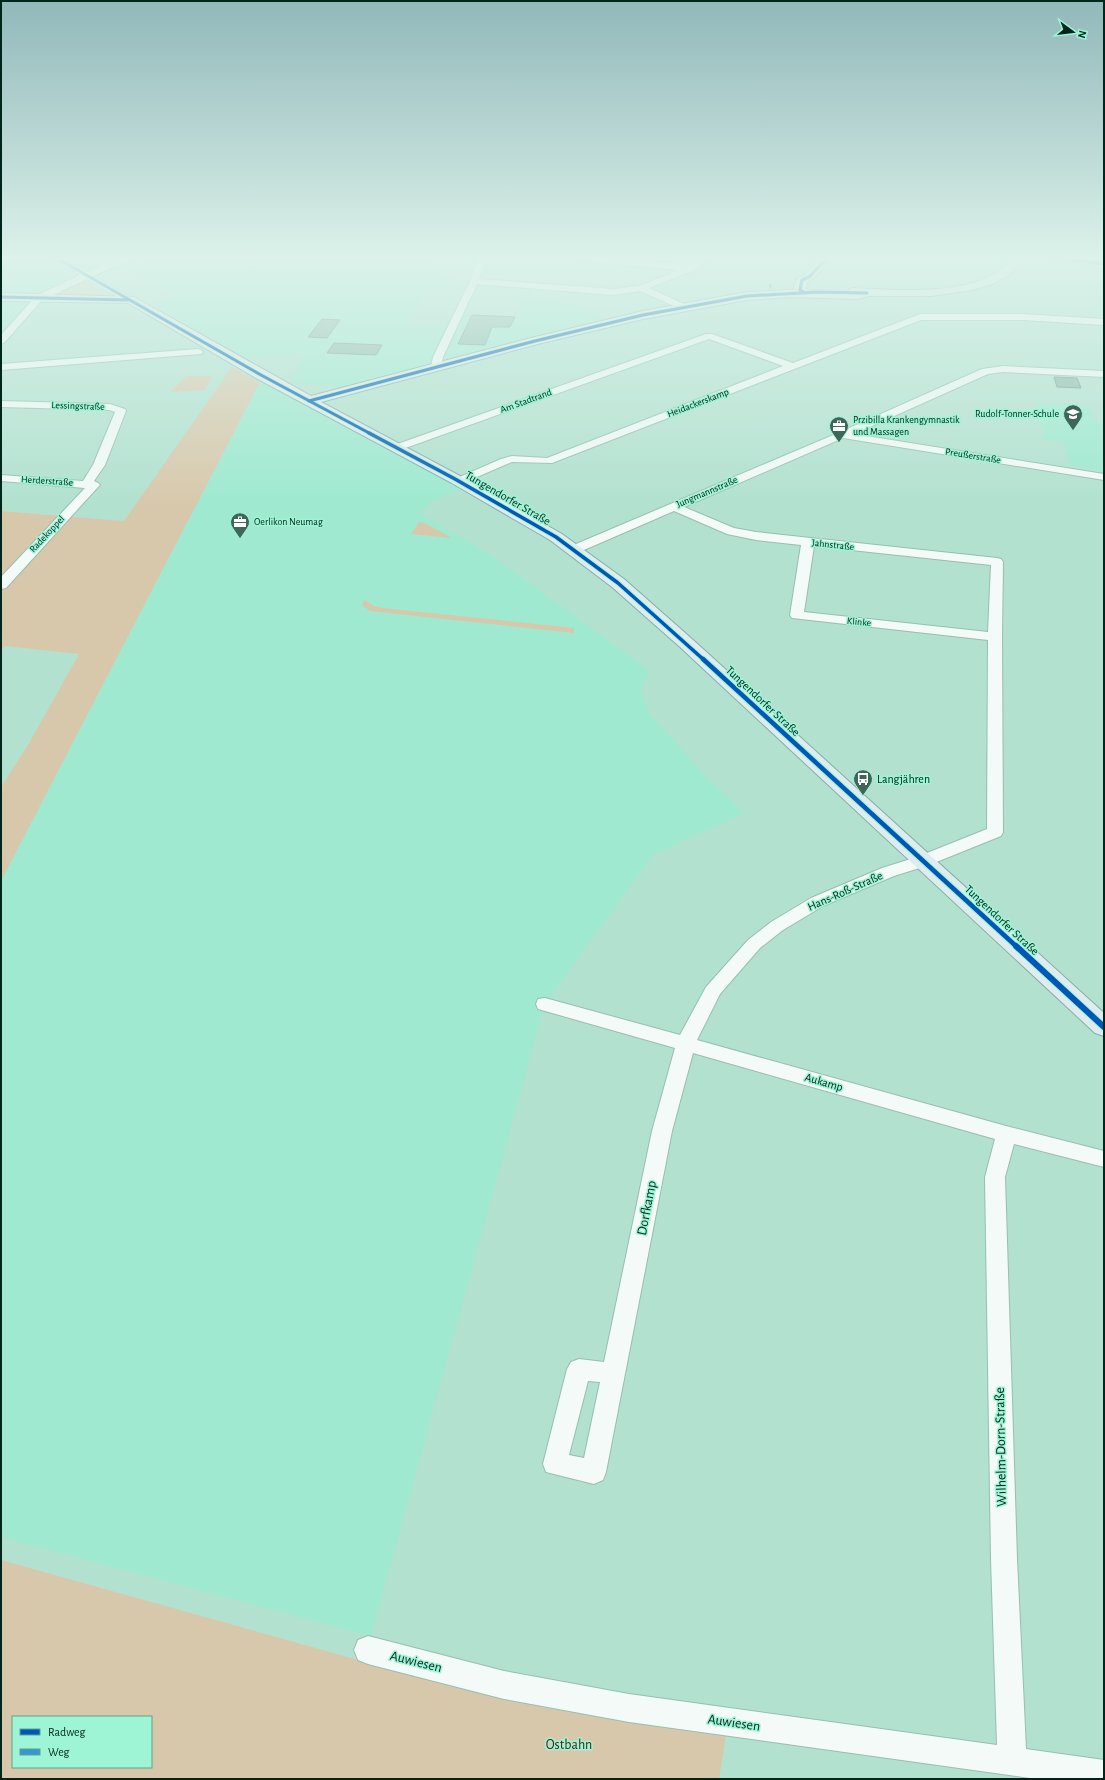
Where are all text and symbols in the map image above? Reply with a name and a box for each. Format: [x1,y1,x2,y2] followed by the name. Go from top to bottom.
[1053,12,1093,52] north arrow
[1076,29,1088,40] text: N
[499,387,553,415] street label: Am Stadtrand
[666,387,730,419] street label: Heidackerskamp
[51,400,105,412] street label: Lessingstraße
[1062,403,1084,431] school or university icon: Rudolf-Tonner-Schule
[975,409,1059,419] place label: Rudolf-Tonner-Schule
[828,415,850,443] office icon: Przibilla Krankengymnastik und Massagen
[853,415,960,437] place label: Przibilla Krankengymnastik und Massagen
[944,447,1002,465] street label: Preußerstraße
[463,469,553,527] street label: Tungendorfer Straße
[21,474,74,488] street label: Herderstraße
[675,474,739,509] street label: Jungmannstraße
[229,511,251,539] office icon: Oerlikon Neumag
[28,514,66,554] street label: Radekoppel
[254,517,323,527] place label: Oerlikon Neumag
[811,538,855,552] street label: Jahnstraße
[846,616,872,628] street label: Klinke
[724,664,802,738] street label: Tungendorfer Straße
[852,768,874,796] bus stop icon: Langjähren
[877,773,930,786] place label: Langjähren
[806,869,884,913] street label: Hans-Roß-Straße
[963,883,1041,957] street label: Tungendorfer Straße
[804,1071,844,1093] street label: Aukamp
[635,1179,659,1237] street label: Dorfkamp
[993,1387,1009,1507] street label: Wilhelm-Dorn-Straße
[389,1649,443,1675] street label: Auwiesen
[707,1712,761,1734] street label: Auwiesen
[12,1716,152,1768] legend
[48,1726,85,1738] text: Radweg
[546,1738,592,1752] park label: Ostbahn
[48,1746,70,1758] text: Weg

